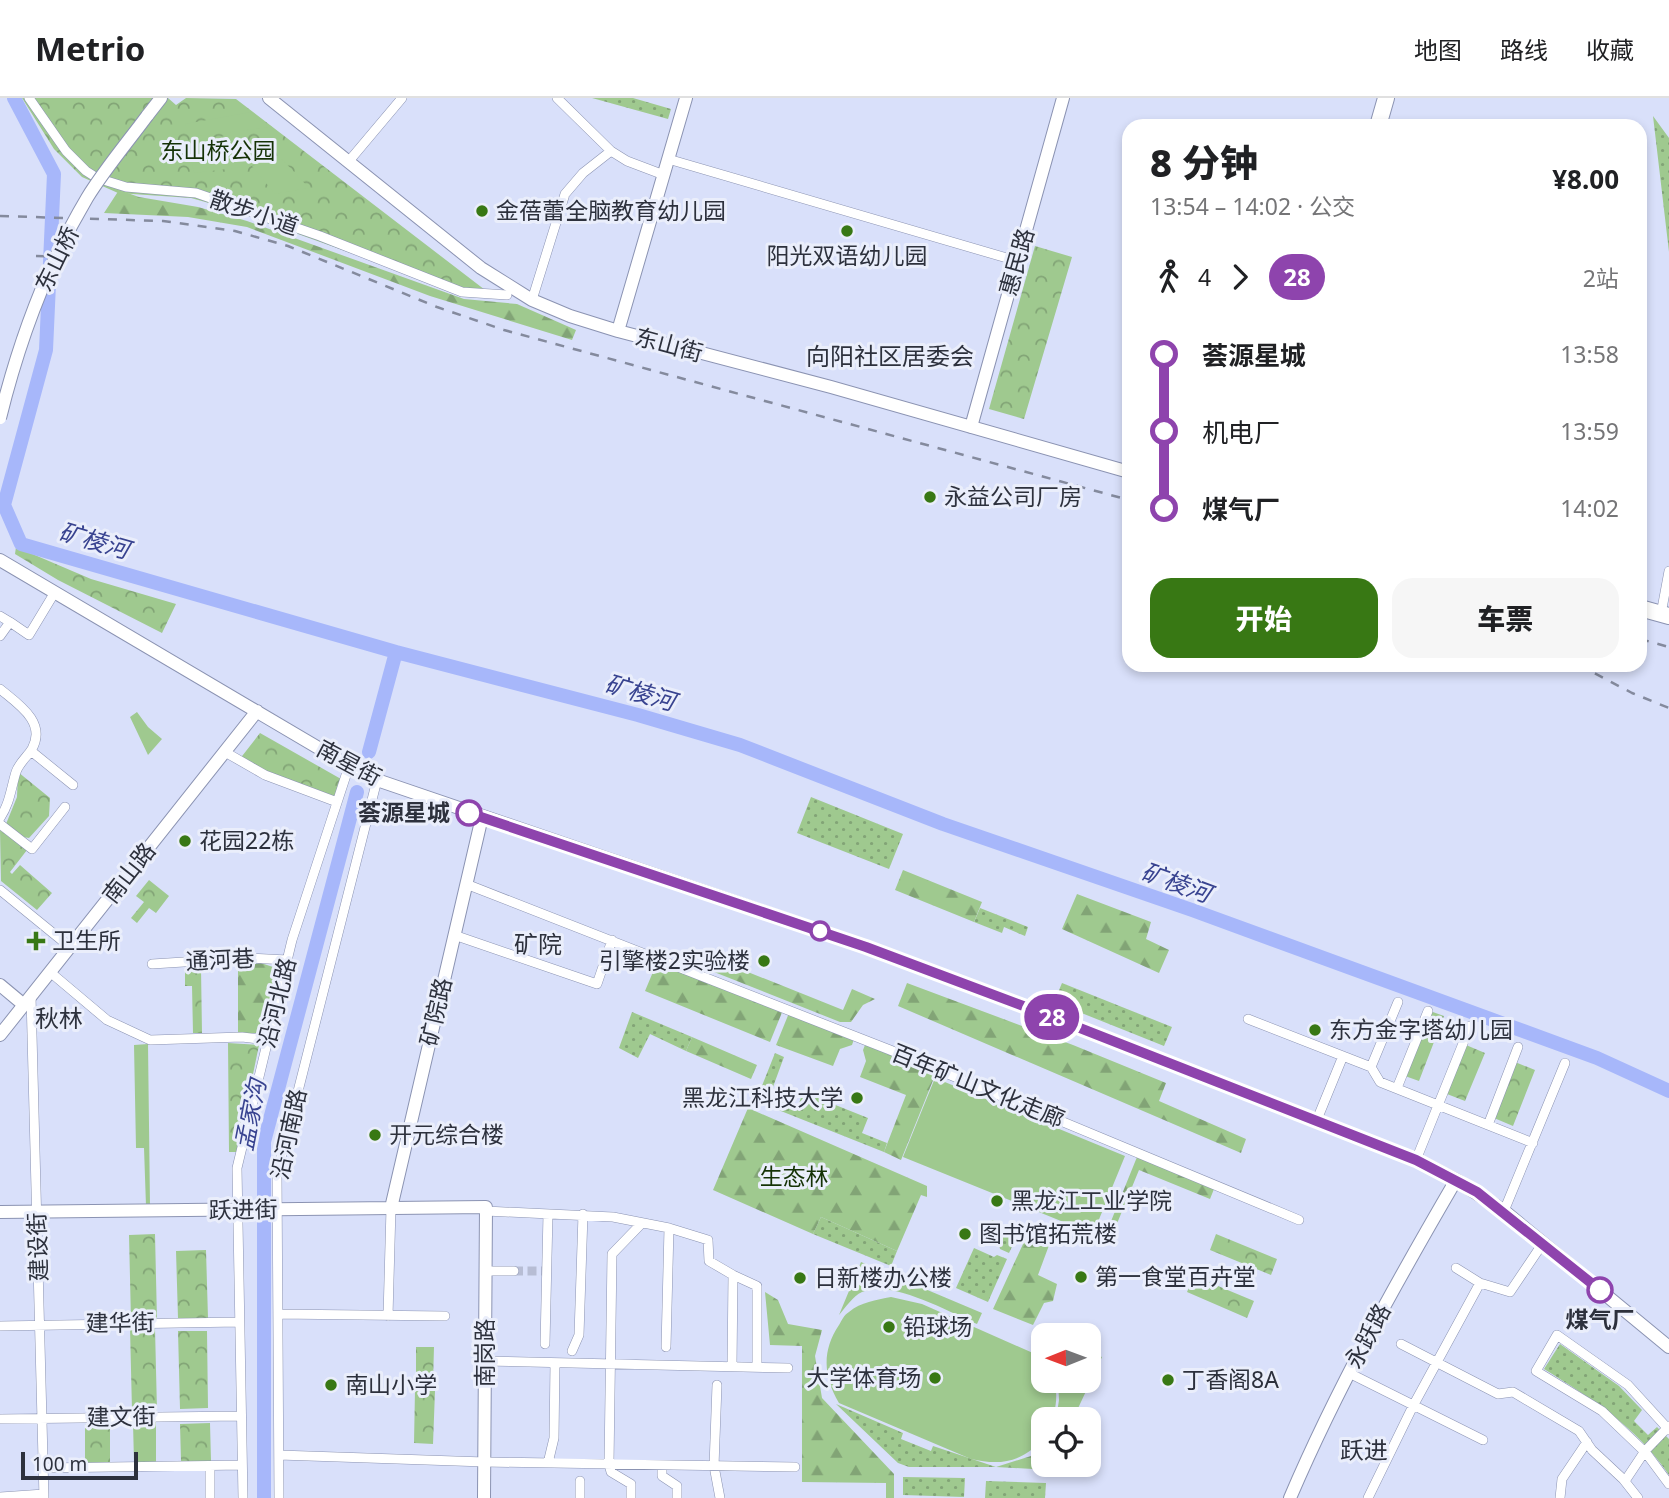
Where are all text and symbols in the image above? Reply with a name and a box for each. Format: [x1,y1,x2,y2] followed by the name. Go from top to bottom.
[35,26,145,71] text: Metrio
[1414,33,1462,66] text: 地图
[1500,33,1548,66] text: 路线
[1586,33,1634,66] text: 收藏
[161,134,276,166] park label: 东山桥公园
[1150,136,1258,188] text: 8 分钟
[1552,161,1619,197] text: ¥8.00
[206,182,303,242] street label: 散步小道
[1150,190,1355,222] text: 13:54 – 14:02 · 公交
[496,194,726,226] place label: 金蓓蕾全脑教育幼儿园
[474,203,490,219] marker: 金蓓蕾全脑教育幼儿园
[27,221,86,297] street label: 东山桥
[839,223,855,239] marker: 阳光双语幼儿园
[991,224,1041,299] street label: 惠民路
[767,239,928,271] place label: 阳光双语幼儿园
[1150,258,1188,296] icon: walk
[1221,258,1259,296] icon: forward
[1283,260,1311,293] text: 28
[1198,261,1211,293] text: 4
[1583,262,1619,294] text: 2站
[632,320,707,368] street label: 东山街
[1202,337,1306,373] text: 荟源星城
[1560,338,1619,370] text: 13:58
[806,339,974,372] district label: 向阳社区居委会
[1202,414,1280,450] text: 机电厂
[1560,415,1619,447] text: 13:59
[944,480,1082,512] place label: 永益公司厂房
[922,489,938,505] marker: 永益公司厂房
[1202,491,1280,527] text: 煤气厂
[1560,492,1619,524] text: 14:02
[55,514,137,566] water label: 矿棱河
[1150,578,1378,658] button: 开始
[1392,578,1619,658] button: 车票
[601,666,683,718] water label: 矿棱河
[311,732,387,792] street label: 南星街
[358,796,450,828] place label: 荟源星城
[456,800,482,826] marker: 荟源星城
[199,824,294,856] place label: 花园22栋
[177,833,193,849] marker: 花园22栋
[94,835,162,909] street label: 南山路
[1137,854,1220,911] water label: 矿棱河
[810,921,830,941] unlabelled marker
[52,924,121,956] place label: 卫生所
[514,927,562,960] district label: 矿院
[26,931,46,951] marker: 卫生所
[185,941,255,977] street label: 通河巷
[599,944,750,976] place label: 引擎楼2实验楼
[756,953,772,969] marker: 引擎楼2实验楼
[249,954,303,1051] street label: 沿河北路
[412,975,458,1049] street label: 矿院路
[1020,994,1084,1040] line badge: 28
[1038,1000,1066,1033] text: 28
[35,1001,83,1034] district label: 秋林
[1329,1013,1513,1045] place label: 东方金字塔幼儿园
[1307,1022,1323,1038] marker: 东方金字塔幼儿园
[887,1036,1070,1134] street label: 百年矿山文化走廊
[226,1073,273,1153] water label: 孟家沟
[682,1081,843,1113] place label: 黑龙江科技大学
[263,1085,313,1182] street label: 沿河南路
[849,1090,865,1106] marker: 黑龙江科技大学
[389,1118,504,1150] place label: 开元综合楼
[367,1127,383,1143] marker: 开元综合楼
[760,1160,829,1192] park label: 生态林
[1011,1184,1172,1216] place label: 黑龙江工业学院
[208,1192,278,1226] street label: 跃进街
[989,1193,1005,1209] marker: 黑龙江工业学院
[20,1212,54,1282] street label: 建设街
[979,1217,1117,1249] place label: 图书馆拓荒楼
[957,1226,973,1242] marker: 图书馆拓荒楼
[1095,1260,1256,1292] place label: 第一食堂百卉堂
[814,1261,952,1293] place label: 日新楼办公楼
[1073,1269,1089,1285] marker: 第一食堂百卉堂
[792,1270,808,1286] marker: 日新楼办公楼
[1587,1277,1613,1303] marker: 煤气厂
[1337,1298,1397,1374] street label: 永跃路
[1566,1303,1635,1335] place label: 煤气厂
[85,1305,155,1339] street label: 建华街
[903,1310,972,1342] place label: 铅球场
[468,1319,500,1388] street label: 南岗路
[881,1319,897,1335] marker: 铅球场
[1031,1323,1101,1393] north arrow
[1031,1323,1101,1477] map controls
[806,1361,921,1393] place label: 大学体育场
[1182,1363,1279,1395] place label: 丁香阁8A
[345,1368,437,1400] place label: 南山小学
[927,1370,943,1386] marker: 大学体育场
[1160,1372,1176,1388] marker: 丁香阁8A
[323,1377,339,1393] marker: 南山小学
[86,1399,156,1433] street label: 建文街
[1031,1407,1101,1477] button: locate
[1340,1433,1388,1466] district label: 跃进
[21,1449,138,1481] scale bar
[32,1451,87,1477] text: 100 m

